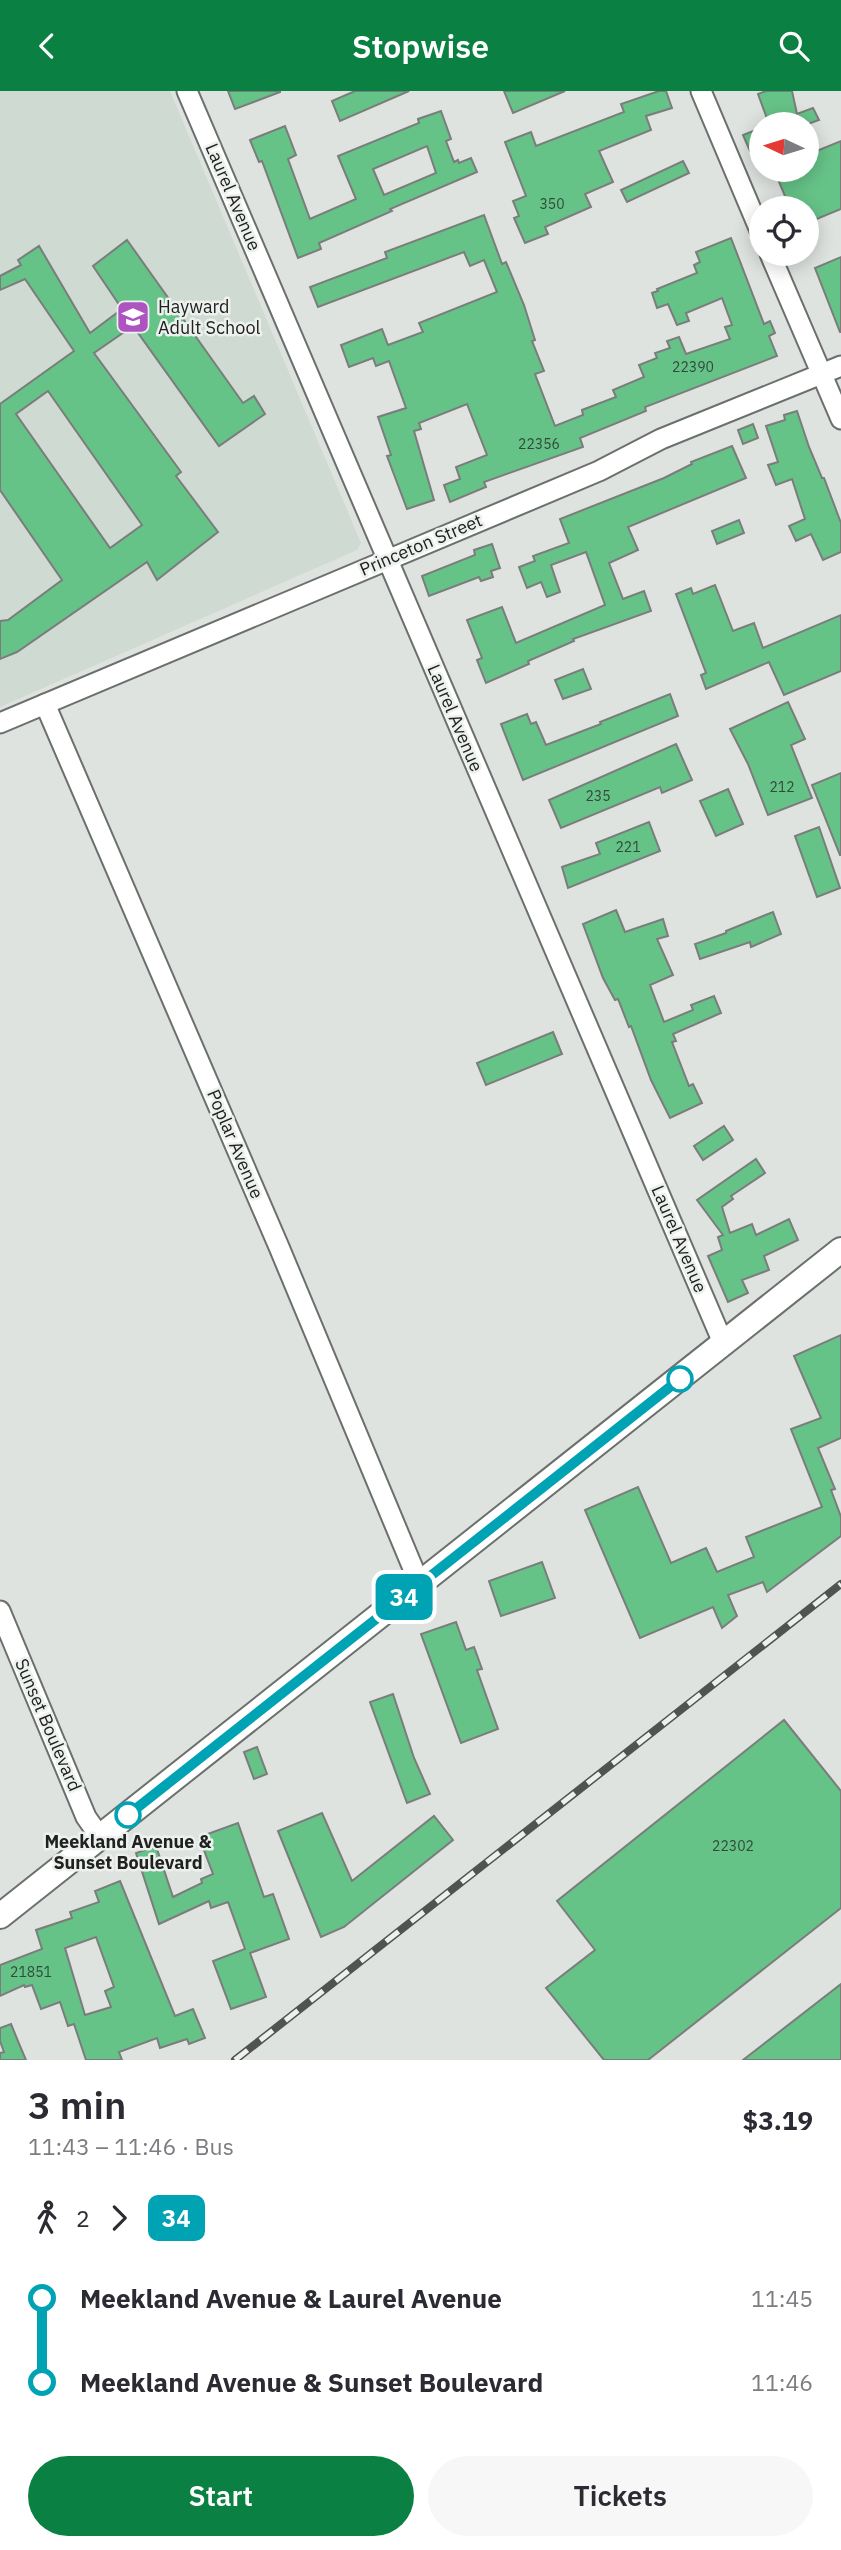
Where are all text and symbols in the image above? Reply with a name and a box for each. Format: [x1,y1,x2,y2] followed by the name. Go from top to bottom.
[352,25,489,67] text: Stopwise
[28,27,66,65] icon: back
[775,27,813,65] icon: search
[749,112,819,182] north arrow
[749,112,819,266] map controls
[201,140,266,254] street label: Laurel Avenue
[539,195,565,213] house number: 350
[749,196,819,266] button: locate
[158,295,260,339] place label: Hayward Adult School
[114,298,152,336] school or university icon: Hayward Adult School
[672,358,714,376] house number: 22390
[518,435,560,453] house number: 22356
[356,508,486,581] street label: Princeton Street
[423,661,488,775] street label: Laurel Avenue
[769,778,795,796] house number: 212
[585,787,611,805] house number: 235
[615,838,641,856] house number: 221
[202,1086,269,1202] street label: Poplar Avenue
[647,1182,712,1296] street label: Laurel Avenue
[667,1366,693,1392] unlabelled marker
[372,1574,436,1620] line badge: 34
[390,1581,418,1613] text: 34
[10,1655,87,1795] street label: Sunset Boulevard
[115,1802,141,1828] marker: Meekland Avenue & Sunset Boulevard
[44,1830,212,1874] place label: Meekland Avenue & Sunset Boulevard
[712,1837,754,1855] house number: 22302
[10,1963,52,1981] house number: 21851
[28,2080,126,2129] text: 3 min
[743,2103,813,2137] text: $3.19
[28,2131,234,2161] text: 11:43 – 11:46 · Bus
[28,2199,66,2237] icon: walk
[100,2199,138,2237] icon: forward
[162,2202,191,2234] text: 34
[76,2203,90,2233] text: 2
[80,2281,502,2315] text: Meekland Avenue & Laurel Avenue
[751,2283,813,2313] text: 11:45
[80,2365,543,2399] text: Meekland Avenue & Sunset Boulevard
[751,2367,813,2397] text: 11:46
[28,2456,414,2536] button: Start
[428,2456,813,2536] button: Tickets

